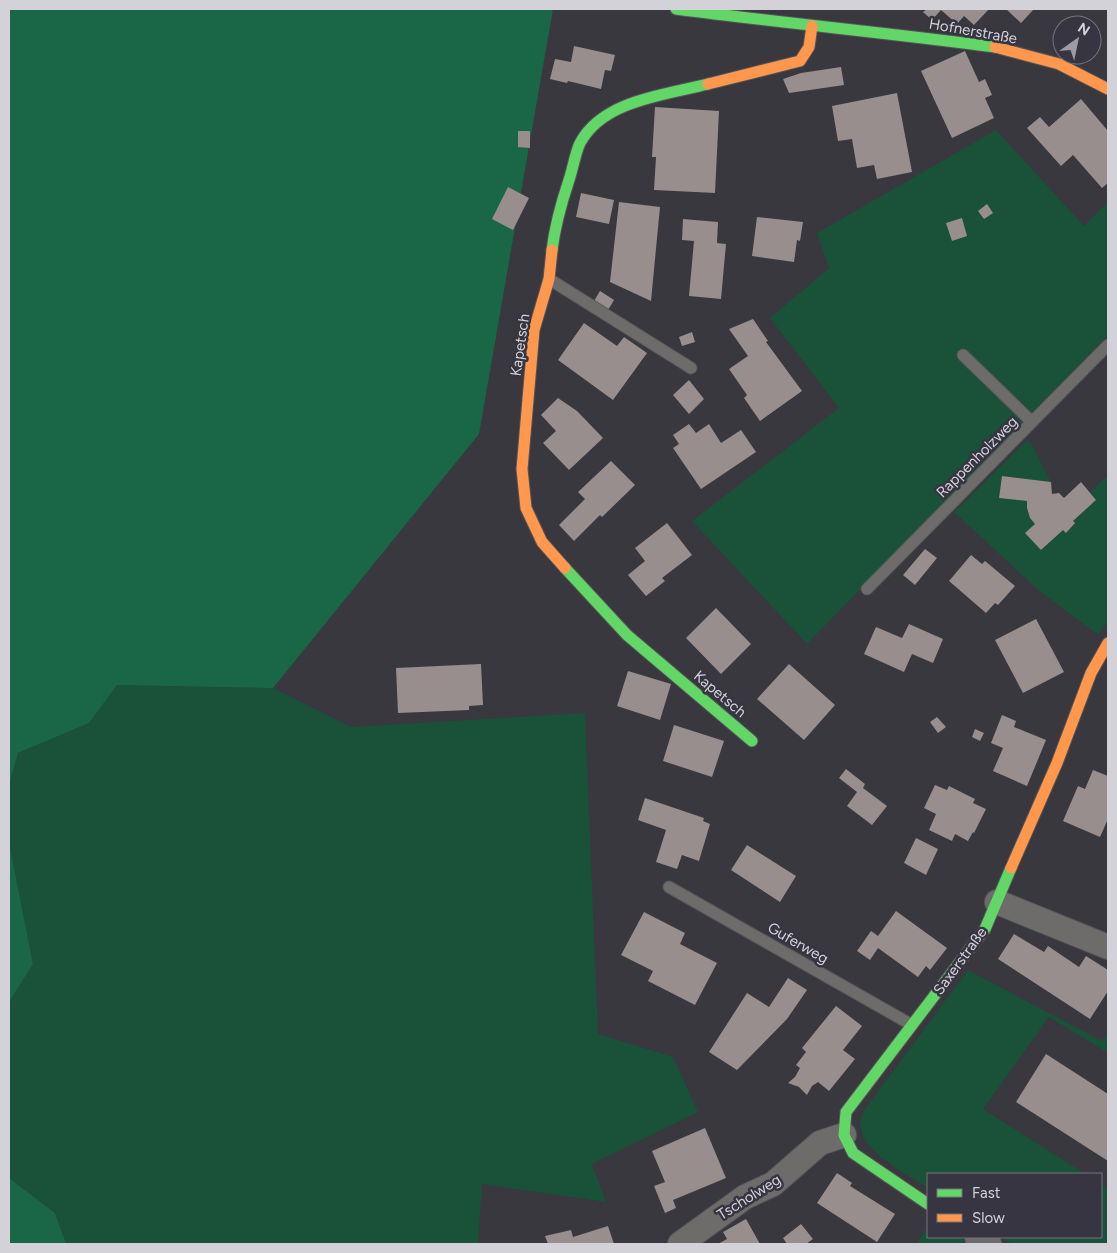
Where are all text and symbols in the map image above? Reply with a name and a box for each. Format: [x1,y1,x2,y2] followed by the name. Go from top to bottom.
[928,14,1018,48] street label: Hofnerstraße
[1052,15,1102,65] north arrow
[1075,19,1093,40] text: N
[507,313,533,377] street label: Kapetsch
[933,413,1021,501] street label: Rappenholzweg
[690,667,750,721] street label: Kapetsch
[764,918,832,968] street label: Guferweg
[929,924,991,998] street label: Saxerstraße
[714,1170,784,1224] street label: Tscholweg
[927,1173,1102,1238] legend
[972,1184,1001,1202] text: Fast
[972,1209,1005,1227] text: Slow

